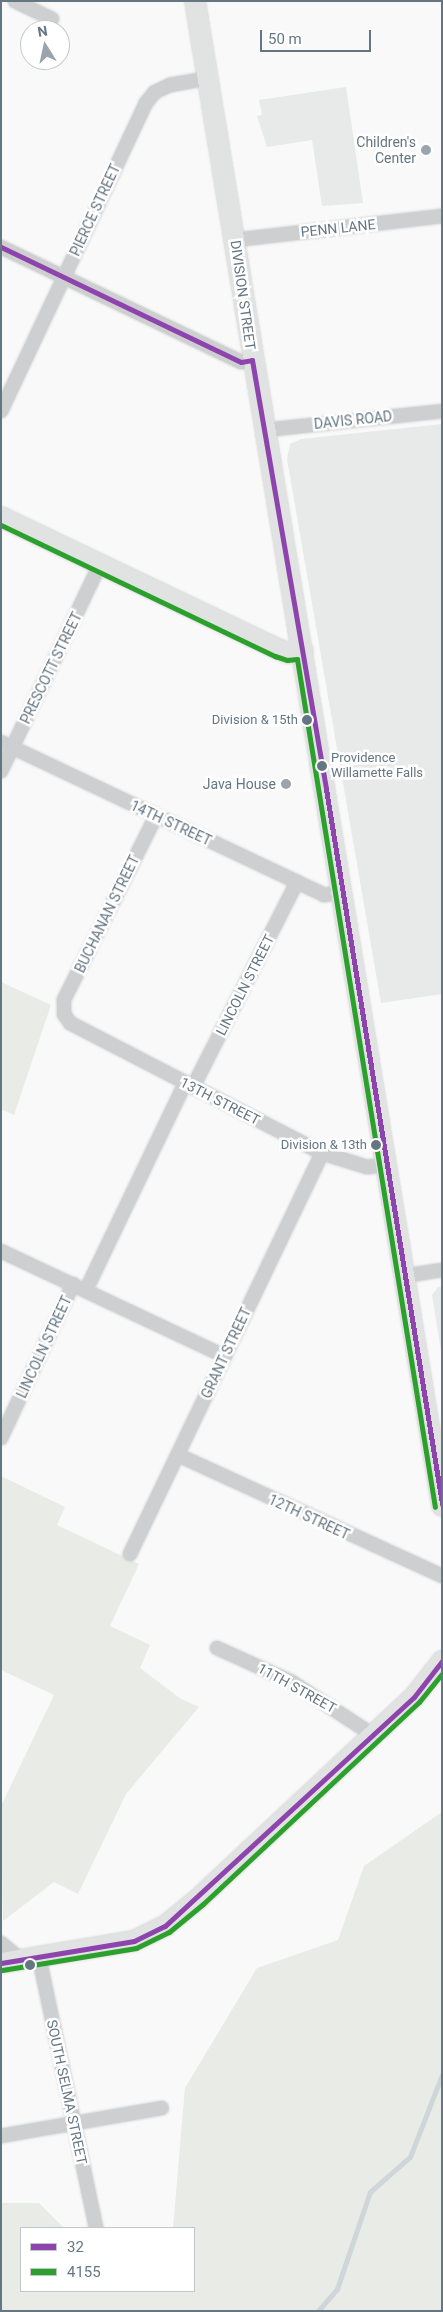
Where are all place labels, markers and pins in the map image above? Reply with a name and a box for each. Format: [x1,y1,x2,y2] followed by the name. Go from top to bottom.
[356,134,416,166] place label: Children's Center
[420,144,432,156] marker: Children's Center
[212,712,298,728] place label: Division & 15th
[302,715,312,725] marker: Division & 15th
[331,751,423,782] place label: Providence Willamette Falls
[317,761,327,771] marker: Providence Willamette Falls
[203,776,276,792] place label: Java House
[280,778,292,790] marker: Java House
[281,1137,367,1153] place label: Division & 13th
[371,1140,381,1150] marker: Division & 13th
[25,1960,35,1970] unlabelled marker

